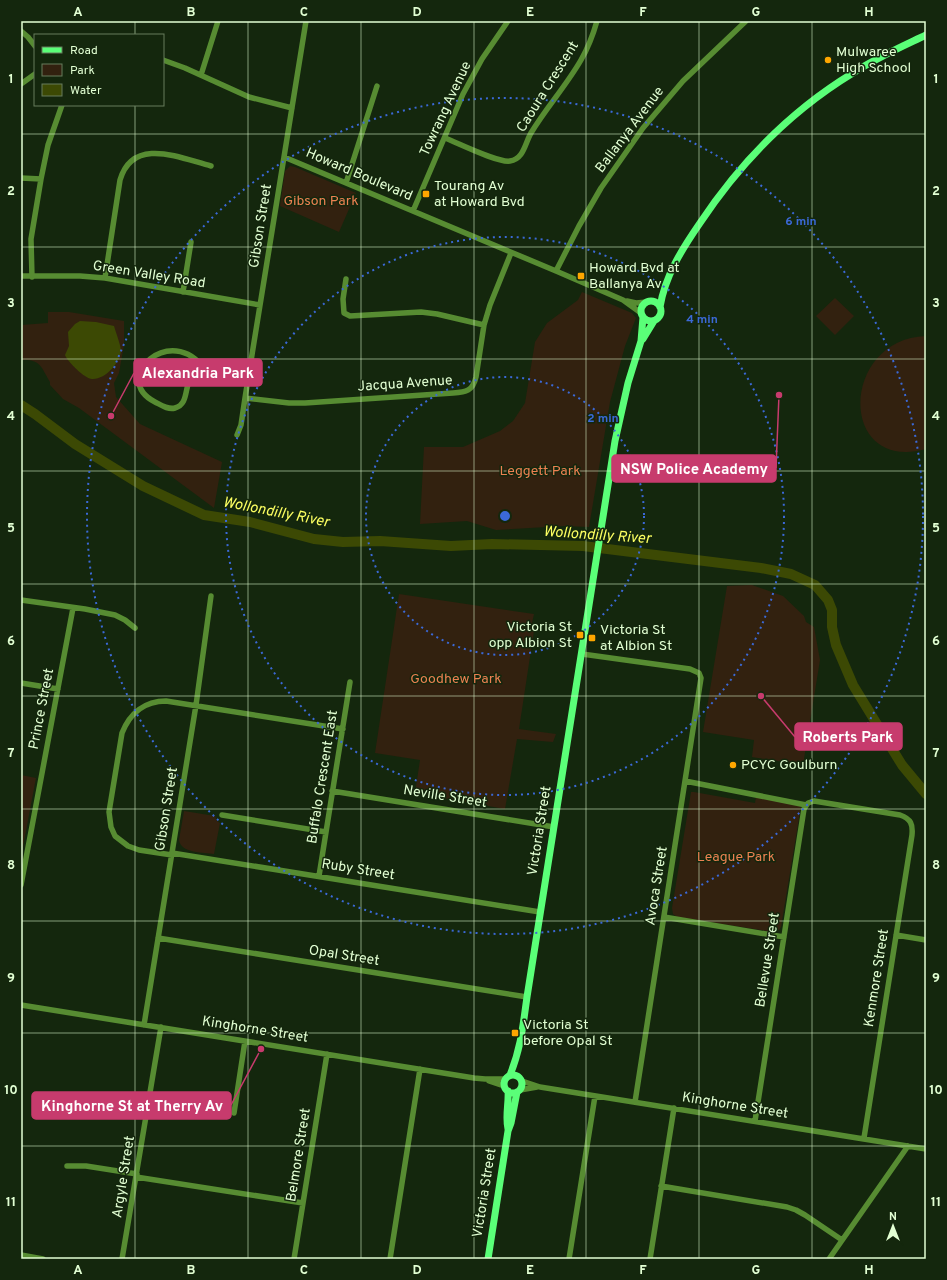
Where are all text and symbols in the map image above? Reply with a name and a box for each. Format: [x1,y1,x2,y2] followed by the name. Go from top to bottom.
[73,5,83,21] text: A
[187,5,196,21] text: B
[300,5,308,21] text: C
[412,5,422,21] text: D
[526,5,534,21] text: E
[639,5,647,21] text: F
[752,5,761,21] text: G
[864,5,874,21] text: H
[34,34,164,106] legend
[513,38,583,136] street label: Caoura Crescent
[70,43,98,59] text: Road
[836,44,911,77] place label: Mulwaree High School
[823,55,833,65] marker: Mulwaree High School
[417,59,475,159] street label: Towrang Avenue
[70,63,95,79] text: Park
[8,72,14,88] text: 1
[933,72,939,88] text: 1
[70,83,102,99] text: Water
[592,84,668,176] street label: Ballanya Avenue
[303,145,415,205] street label: Howard Boulevard
[434,178,525,211] place label: Tourang Av at Howard Bvd
[246,183,276,269] street label: Gibson Street
[7,184,15,200] text: 2
[932,184,940,200] text: 2
[421,189,431,199] marker: Tourang Av at Howard Bvd
[283,193,359,210] park label: Gibson Park
[785,214,817,230] text: 6 min
[91,258,207,292] street label: Green Valley Road
[589,260,680,293] place label: Howard Bvd at Ballanya Av
[576,271,586,281] marker: Howard Bvd at Ballanya Av
[7,296,15,312] text: 3
[932,296,940,312] text: 3
[686,312,718,328] text: 4 min
[134,359,262,386] callout: Alexandria Park
[142,365,254,384] text: Alexandria Park
[357,372,453,396] street label: Jacqua Avenue
[7,409,15,425] text: 4
[932,409,940,425] text: 4
[587,411,619,427] text: 2 min
[612,455,776,482] callout: NSW Police Academy
[620,461,768,480] text: NSW Police Academy
[499,463,581,480] park label: Leggett Park
[221,493,332,533] water label: Wollondilly River
[498,509,512,523] centre of rings
[7,521,15,537] text: 5
[932,521,940,537] text: 5
[542,523,653,549] water label: Wollondilly River
[489,619,572,652] place label: Victoria St opp Albion St
[600,622,672,655] place label: Victoria St at Albion St
[575,630,585,640] marker: Victoria St opp Albion St
[587,633,597,643] marker: Victoria St at Albion St
[7,634,15,650] text: 6
[932,634,940,650] text: 6
[26,667,58,751] street label: Prince Street
[410,671,502,688] park label: Goodhew Park
[304,709,342,845] street label: Buffalo Crescent East
[795,723,902,750] callout: Roberts Park
[803,729,893,748] text: Roberts Park
[8,746,15,762] text: 7
[933,746,940,762] text: 7
[741,757,837,774] place label: PCYC Goulburn
[728,760,738,770] marker: PCYC Goulburn
[152,766,182,852] street label: Gibson Street
[402,782,488,812] street label: Neville Street
[525,785,555,877] street label: Victoria Street
[642,845,672,927] street label: Avoca Street
[697,849,775,866] park label: League Park
[320,856,396,884] street label: Ruby Street
[7,858,15,874] text: 8
[932,858,940,874] text: 8
[752,911,784,1009] street label: Bellevue Street
[861,928,893,1028] street label: Kenmore Street
[307,942,381,970] street label: Opal Street
[7,971,15,987] text: 9
[932,971,940,987] text: 9
[201,1013,309,1047] street label: Kinghorne Street
[523,1017,613,1050] place label: Victoria St before Opal St
[510,1028,520,1038] marker: Victoria St before Opal St
[4,1083,18,1099] text: 10
[929,1083,943,1099] text: 10
[681,1089,789,1123] street label: Kinghorne Street
[32,1092,231,1119] callout: Kinghorne St at Therry Av
[41,1098,223,1117] text: Kinghorne St at Therry Av
[283,1107,315,1203] street label: Belmore Street
[109,1135,139,1219] street label: Argyle Street
[470,1147,500,1239] street label: Victoria Street
[6,1195,16,1211] text: 11
[931,1195,941,1211] text: 11
[873,1206,913,1246] north arrow
[889,1210,897,1224] text: N
[73,1263,83,1279] text: A
[187,1263,196,1279] text: B
[300,1263,308,1279] text: C
[412,1263,422,1279] text: D
[526,1263,534,1279] text: E
[639,1263,647,1279] text: F
[752,1263,761,1279] text: G
[864,1263,874,1279] text: H

